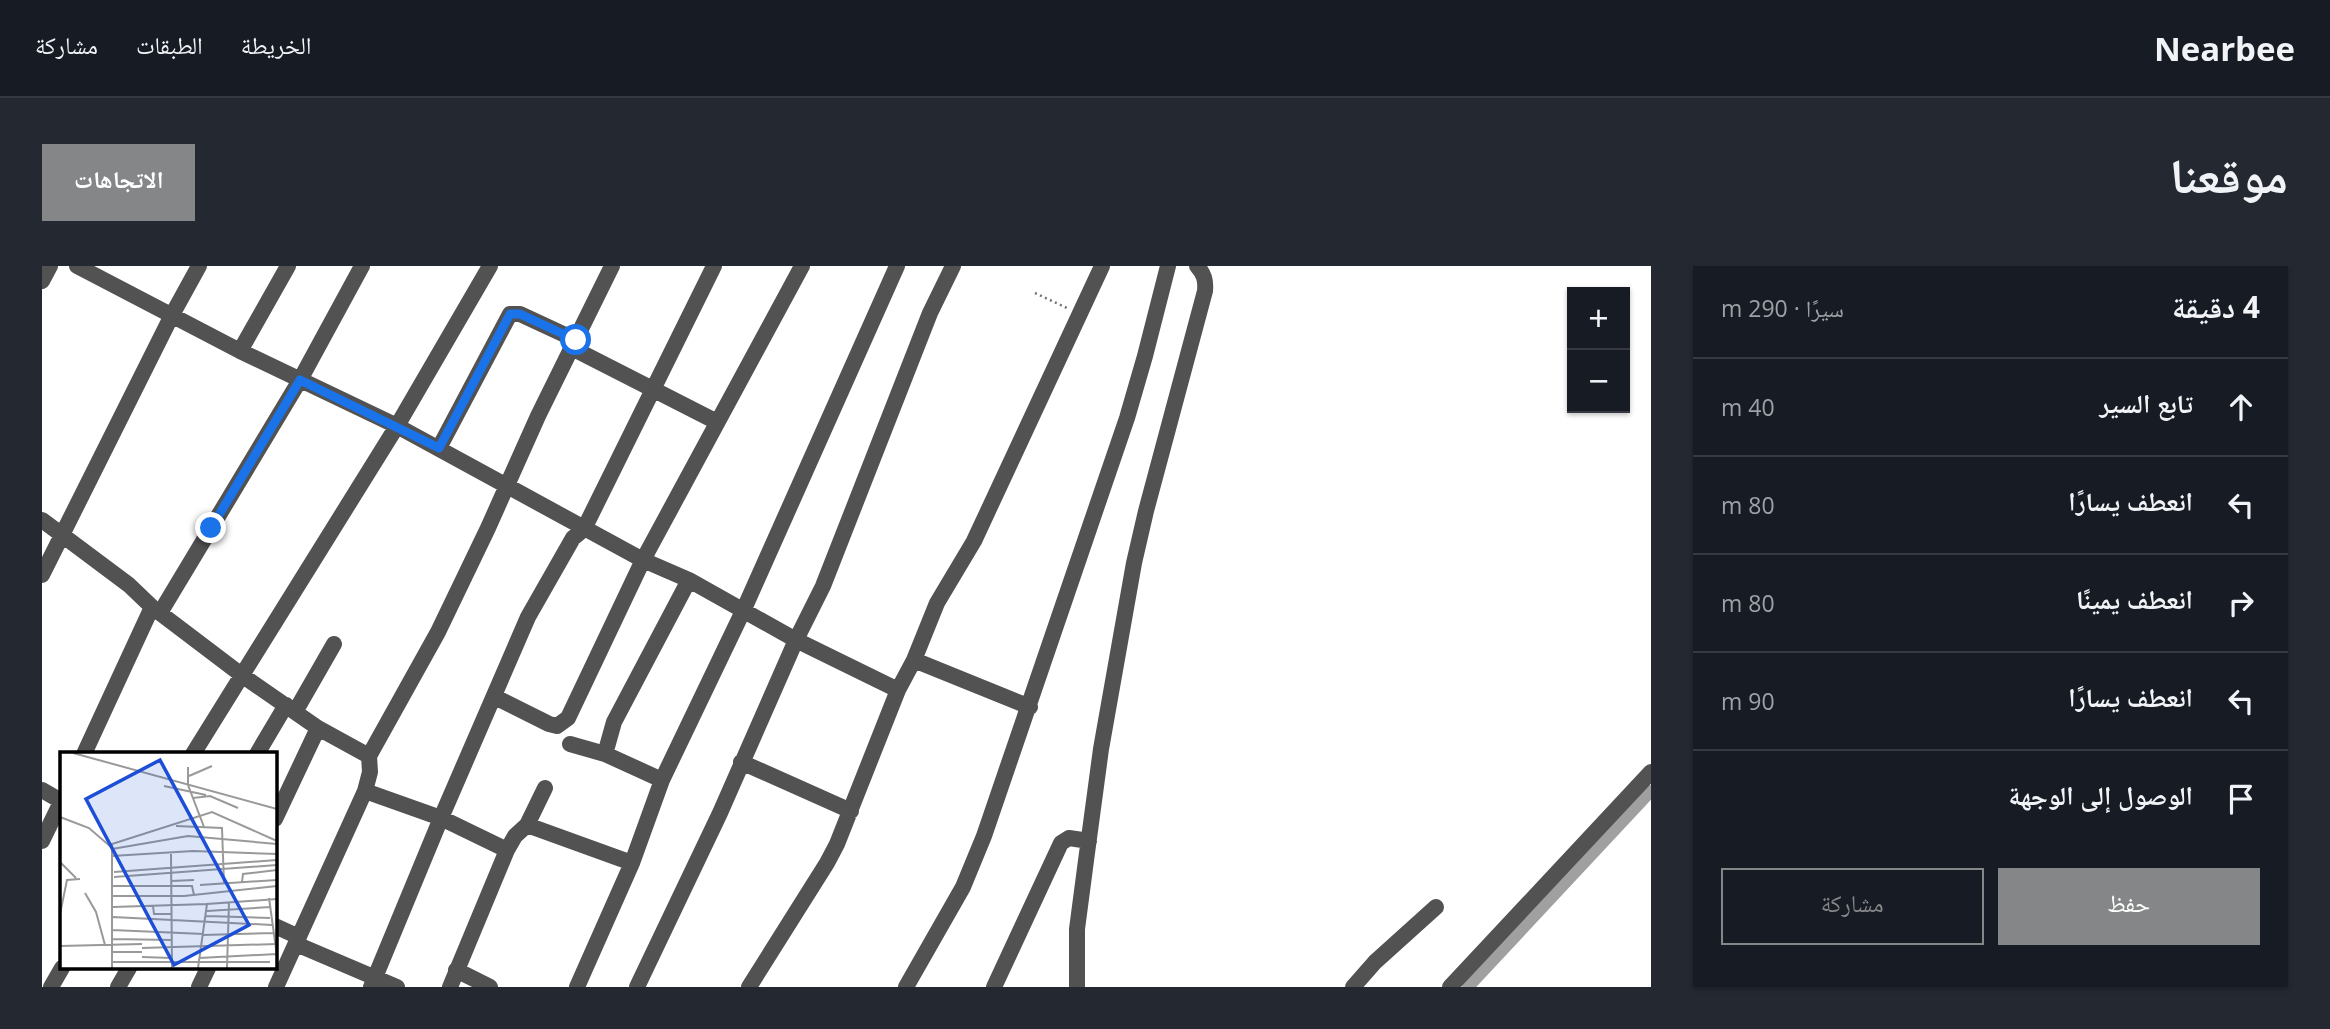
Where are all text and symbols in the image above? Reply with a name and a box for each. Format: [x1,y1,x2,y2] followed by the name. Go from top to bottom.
[2154,26,2295,71] text: Nearbee
[35,28,98,61] text: مشاركة
[136,28,203,61] text: الطبقات
[241,28,311,61] text: الخريطة
[2170,141,2288,207] text: موقعنا
[42,144,195,221] button: الاتجاهات
[2172,286,2260,327] text: 4 دقيقة
[1567,287,1630,413] map controls
[1567,287,1630,350] button: +
[1721,292,1844,324] text: سيرًا · 290 m
[560,324,591,355] route start
[1567,350,1630,413] button: −
[2100,385,2193,421] text: تابع السير
[2222,388,2260,426] icon: ahead
[1721,391,1775,423] text: 40 m
[2068,483,2193,519] text: انعطف يسارًا
[2222,486,2260,524] icon: left
[1721,489,1775,521] text: 80 m
[195,512,226,543] route end
[2076,581,2193,617] text: انعطف يمينًا
[2222,584,2260,622] icon: right
[1721,587,1775,619] text: 80 m
[2068,679,2193,715] text: انعطف يسارًا
[2222,682,2260,720] icon: left
[1721,685,1775,717] text: 90 m
[60,752,276,970] inset map
[2009,777,2193,813] text: الوصول إلى الوجهة
[2222,780,2260,818] icon: arrive
[1721,868,1984,945] button: مشاركة
[1998,868,2260,945] button: حفظ

